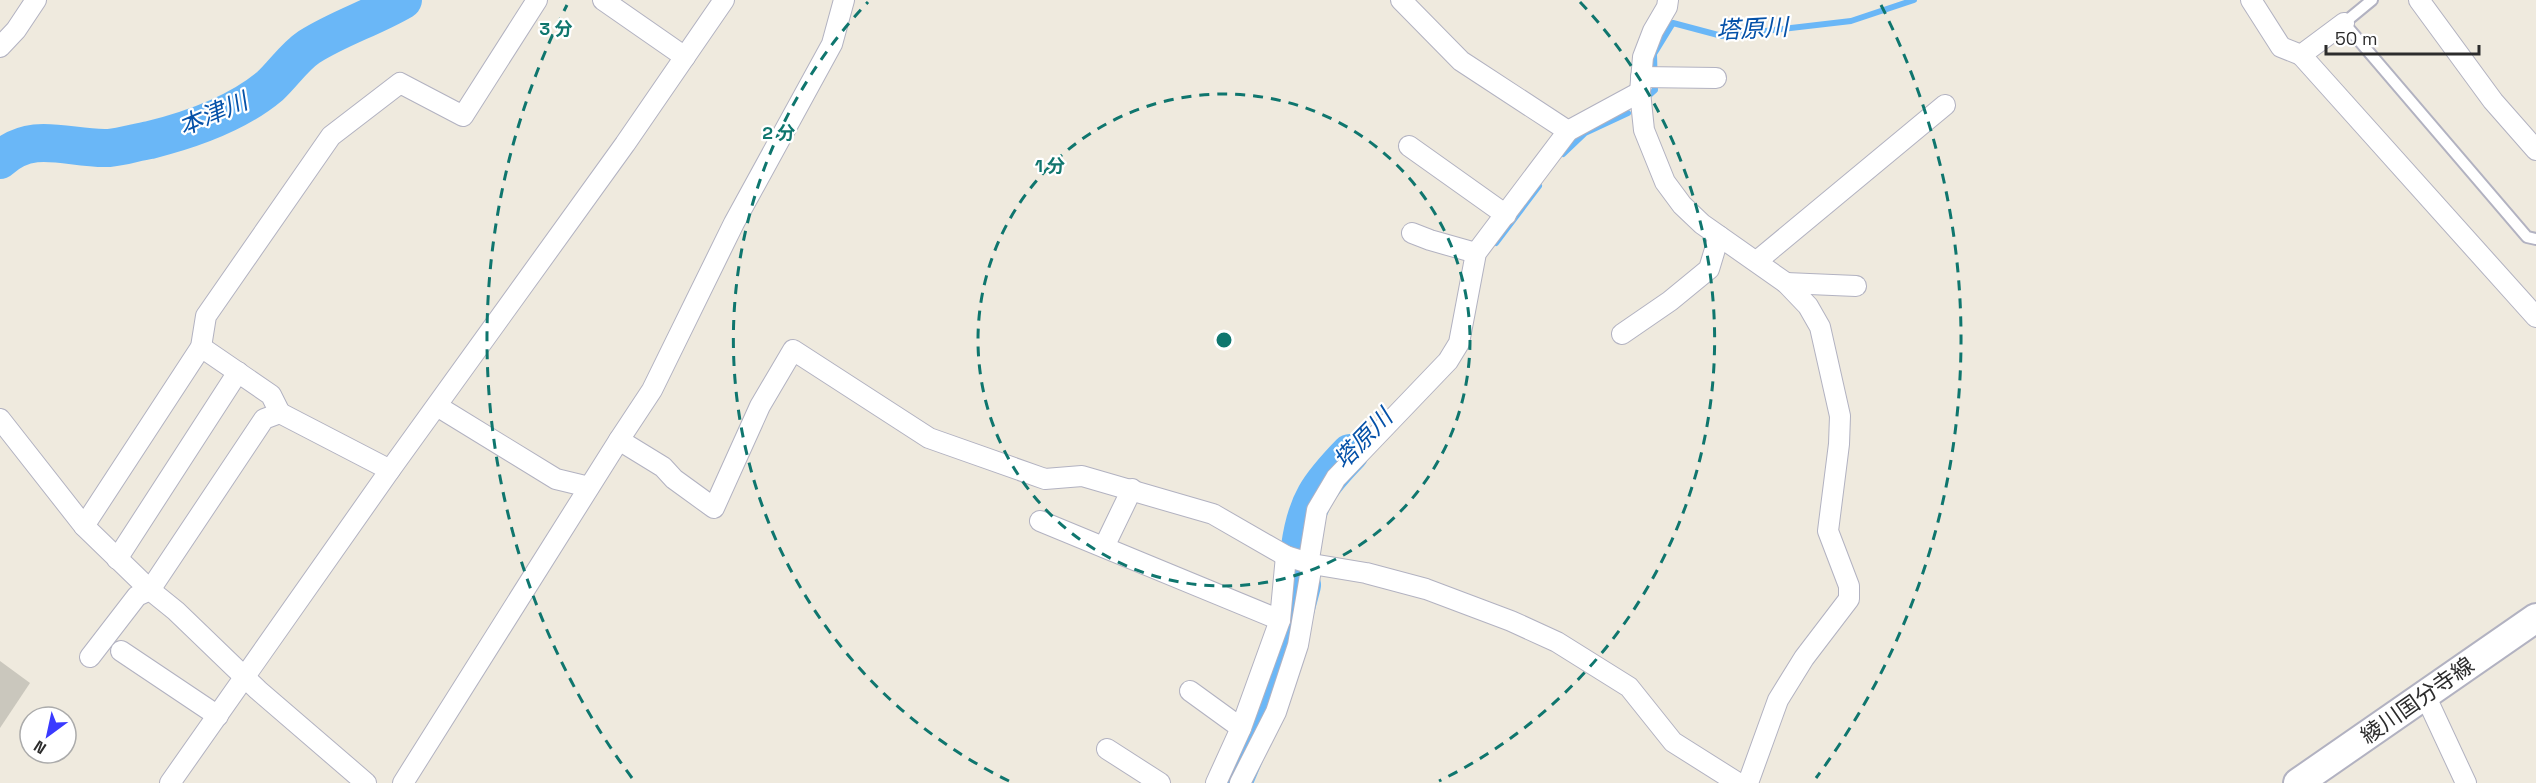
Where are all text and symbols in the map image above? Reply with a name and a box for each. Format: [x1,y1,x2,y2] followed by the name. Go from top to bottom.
[1715,11,1792,46] water label: 塔原川
[539,17,573,40] text: 3 分
[2326,18,2479,56] scale bar
[2335,27,2377,50] text: 50 m
[174,84,255,142] water label: 本津川
[762,121,796,144] text: 2 分
[1035,154,1065,177] text: 1 分
[1214,330,1234,350] centre of rings
[1326,400,1401,475] water label: 塔原川
[2355,651,2479,749] street label: 綾川国分寺線
[18,705,78,765] north arrow
[30,735,50,759] text: N

